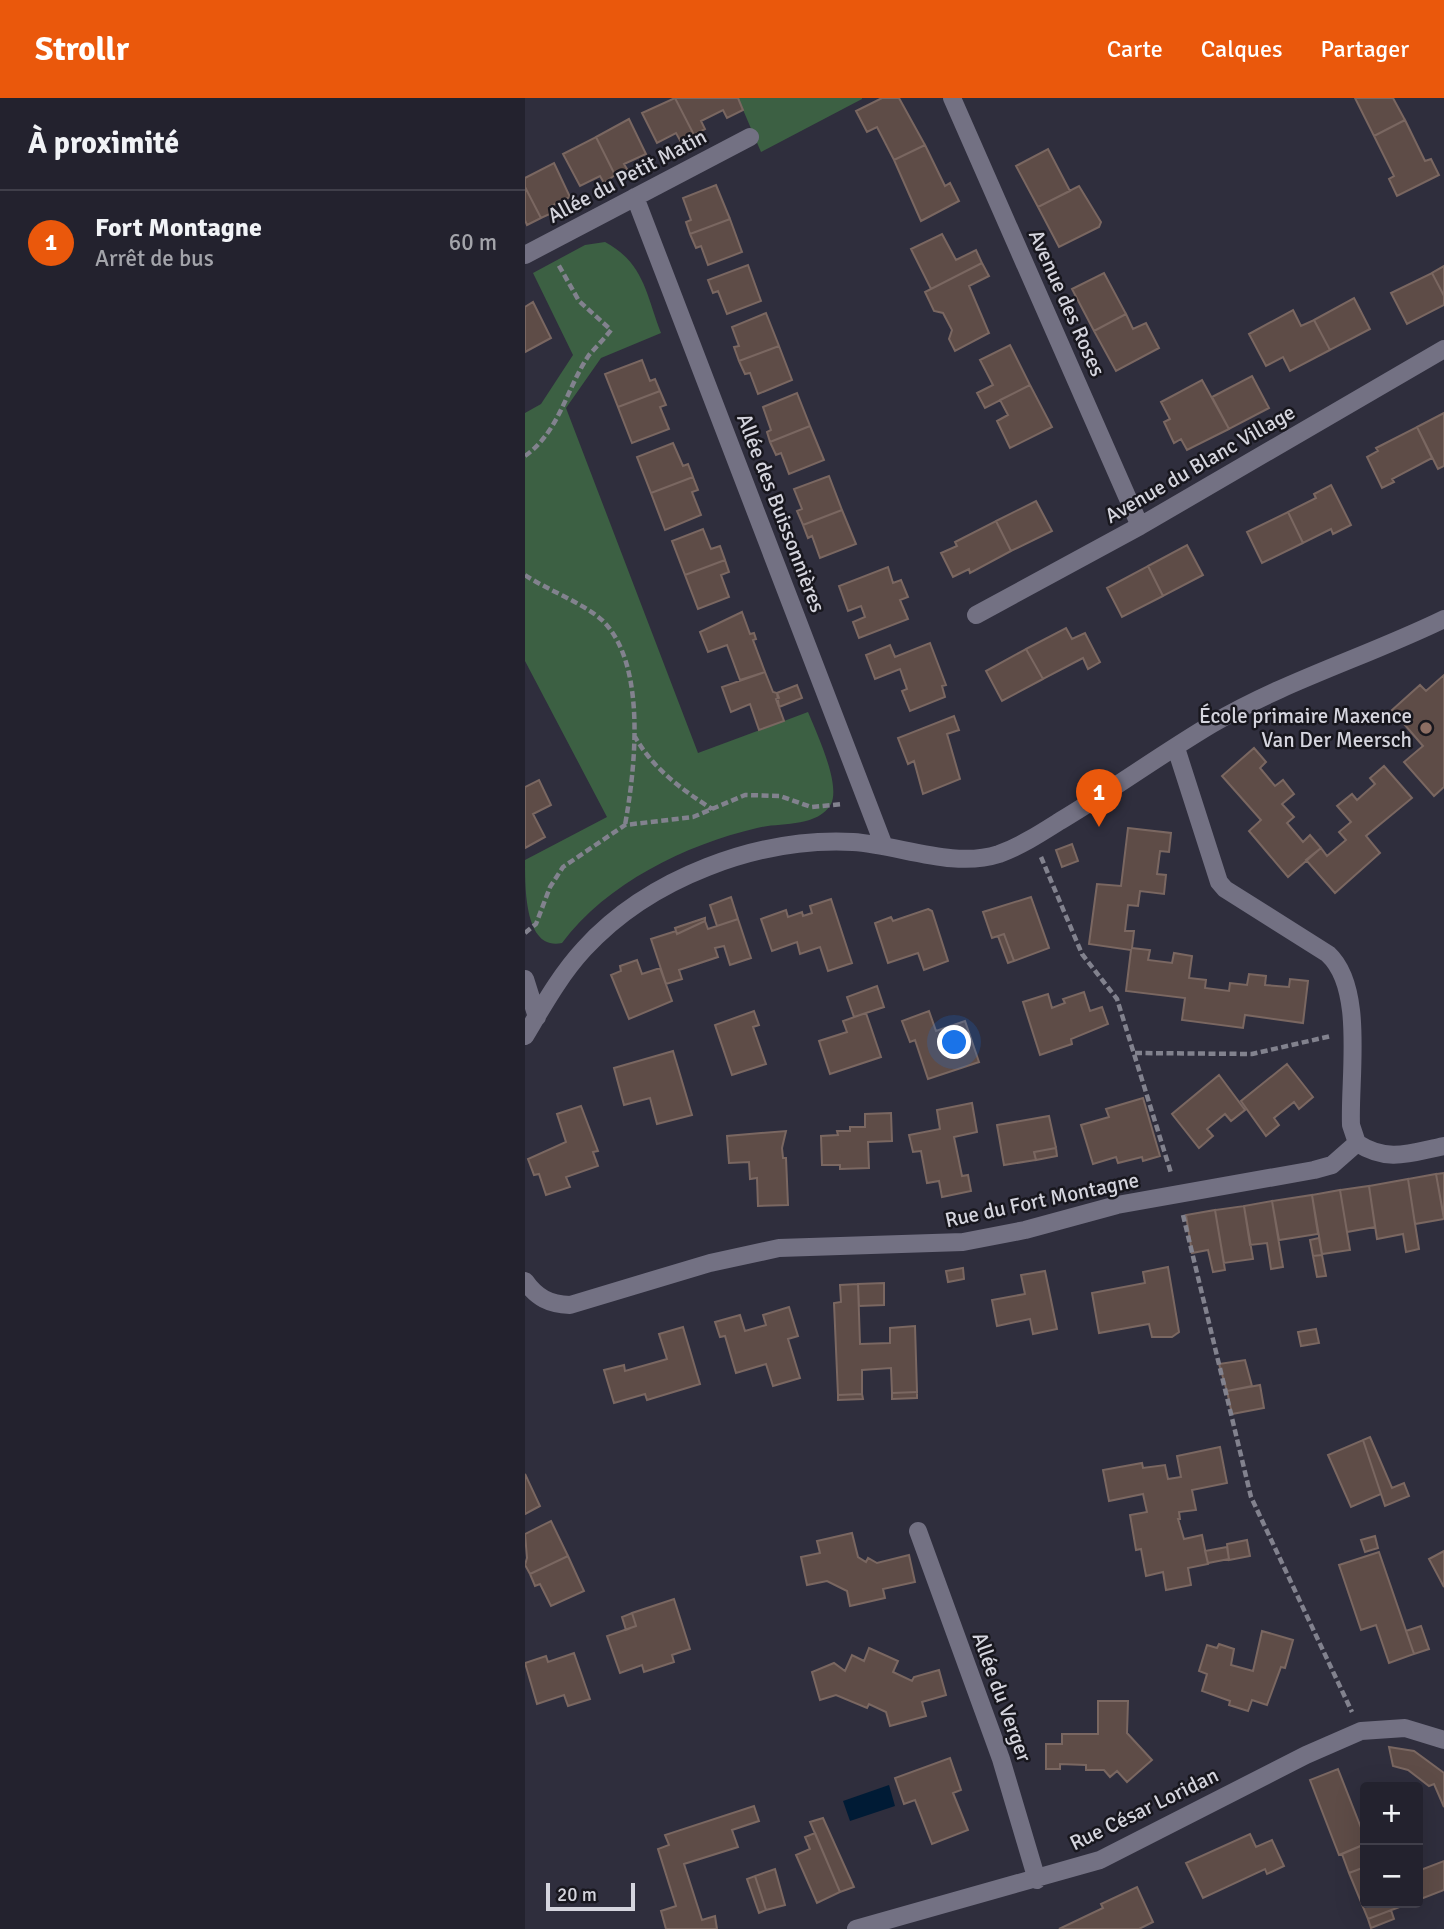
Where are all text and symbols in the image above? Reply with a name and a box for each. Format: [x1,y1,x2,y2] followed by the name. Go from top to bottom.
[35,29,129,70] text: Strollr
[1107,34,1163,64] text: Carte
[1201,34,1282,64] text: Calques
[1320,34,1409,64] text: Partager
[543,123,711,229] street label: Allée du Petit Matin
[28,125,179,162] text: À proximité
[95,212,262,244] text: Fort Montagne
[1023,226,1111,380] street label: Avenue des Roses
[45,228,57,257] text: 1
[449,228,497,257] text: 60 m
[95,244,214,273] text: Arrêt de bus
[1100,399,1300,529] street label: Avenue du Blanc Village
[731,410,831,616] street label: Allée des Buissonnières
[1199,703,1412,753] place label: École primaire Maxence Van Der Meersch
[1418,720,1434,736] marker: École primaire Maxence Van Der Meersch
[1076,769,1122,827] pin: 1
[937,1025,971,1059] your location
[943,1167,1141,1233] street label: Rue du Fort Montagne
[967,1629,1038,1765] street label: Allée du Verger
[1065,1762,1223,1856] street label: Rue César Loridan
[1360,1782,1423,1908] map controls
[1360,1782,1423,1845] button: +
[1360,1845,1423,1908] button: −
[546,1880,635,1912] scale bar
[557,1883,597,1907] text: 20 m

